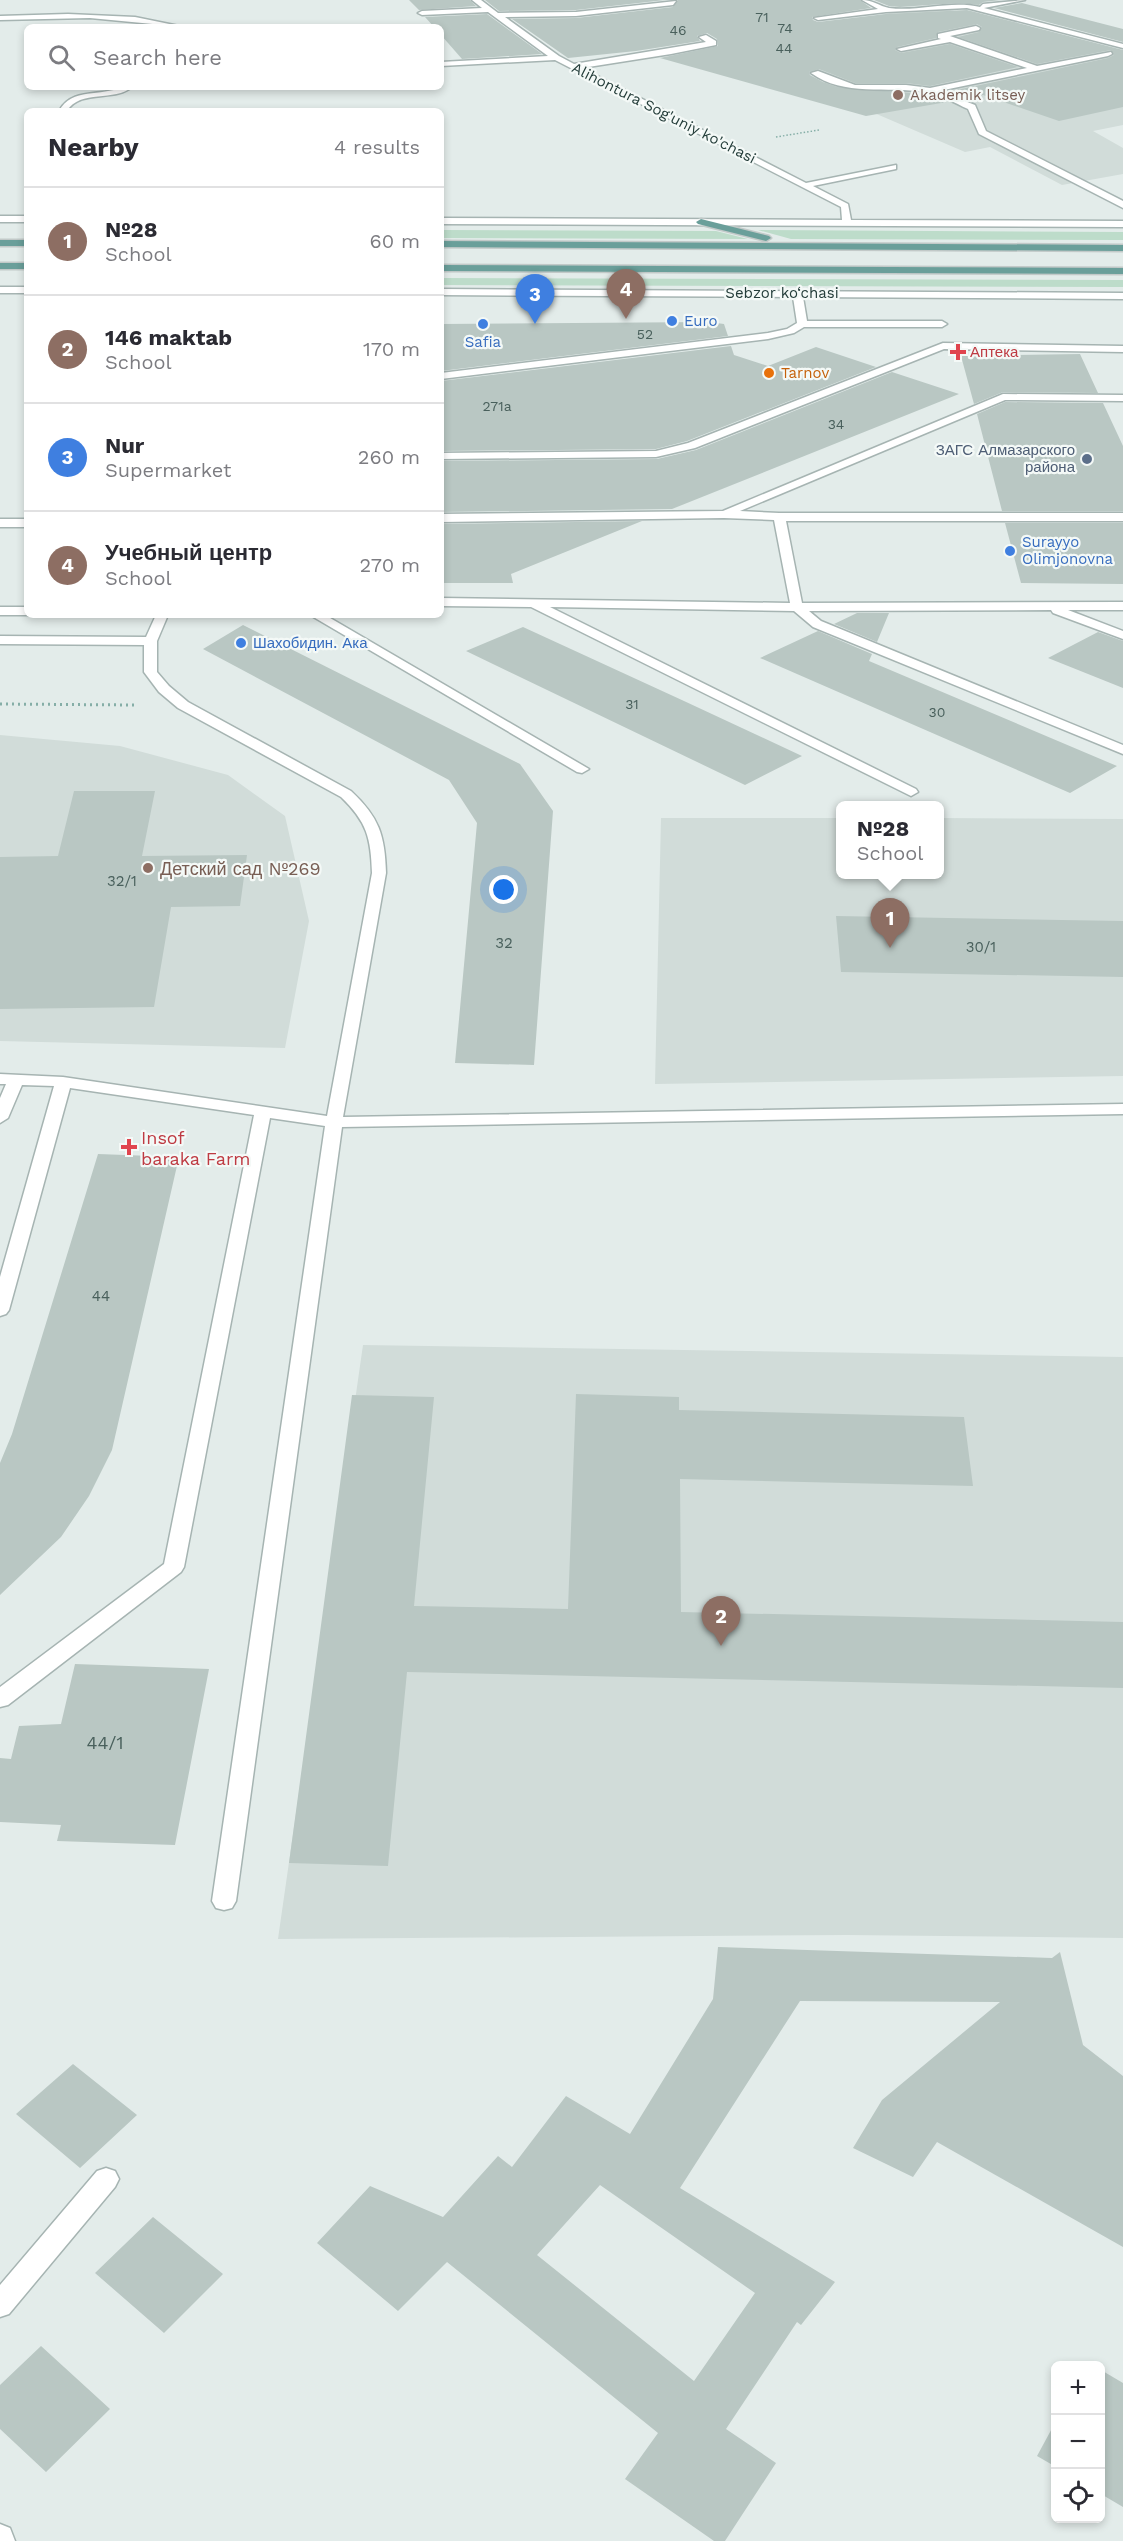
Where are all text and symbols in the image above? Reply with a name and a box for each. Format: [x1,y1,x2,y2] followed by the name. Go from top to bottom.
[755,9,769,25] house number: 71
[777,20,793,36] house number: 74
[669,22,687,38] house number: 46
[24,24,444,90] search box
[775,40,793,56] house number: 44
[45,41,78,74] icon: search
[93,45,222,70] text: Search here
[569,59,759,167] street label: Alihontura Sog'uniy ko'chasi
[910,86,1025,104] place label: Akademik litsey
[891,88,905,102] marker: Akademik litsey
[48,132,139,162] text: Nearby
[334,135,420,159] text: 4 results
[105,217,158,242] text: №28
[63,229,72,253] text: 1
[370,229,420,253] text: 60 m
[105,242,172,266] text: School
[606,270,646,319] pin: 4
[516,274,554,324] pin: 3
[725,284,839,302] street label: Sebzor ko‘chasi
[684,312,717,330] place label: Euro
[665,314,679,328] marker: Euro
[476,317,490,331] marker: Safia
[105,325,232,350] text: 146 maktab
[637,326,653,342] house number: 52
[465,333,502,351] place label: Safia
[62,337,73,361] text: 2
[363,337,420,361] text: 170 m
[970,343,1019,361] place label: Аптека
[951,345,965,359] marker: Аптека
[105,350,172,374] text: School
[781,364,829,382] place label: Tarnov
[762,366,776,380] marker: Tarnov
[482,398,512,414] house number: 271a
[828,416,844,432] house number: 34
[105,433,144,458] text: Nur
[936,441,1076,476] place label: ЗАГС Алмазарского района
[62,445,73,469] text: 3
[358,445,420,469] text: 260 m
[1080,452,1094,466] marker: ЗАГС Алмазарского района
[105,458,231,482] text: Supermarket
[1022,533,1113,568] place label: Surayyo Olimjonovna
[105,540,272,565] text: Учебный центр
[1003,544,1017,558] marker: Surayyo Olimjonovna
[61,553,74,577] text: 4
[360,553,420,577] text: 270 m
[105,566,172,590] text: School
[253,634,368,652] place label: Шахобидин. Ака
[234,636,248,650] marker: Шахобидин. Ака
[625,696,639,712] house number: 31
[929,704,945,720] house number: 30
[836,801,944,879] popup
[857,816,909,841] text: №28
[857,841,923,865] text: School
[160,858,321,879] place label: Детский сад №269
[141,861,155,875] marker: Детский сад №269
[107,872,137,890] house number: 32/1
[489,875,518,904] your location
[870,898,910,948] pin: 1
[495,934,513,952] house number: 32
[966,938,996,956] house number: 30/1
[141,1127,250,1169] place label: Insof baraka Farm
[122,1140,136,1154] marker: Insof baraka Farm
[92,1287,110,1305] house number: 44
[702,1596,740,1646] pin: 2
[87,1732,123,1753] house number: 44/1
[1051,2361,1105,2523] map controls
[1051,2361,1105,2415] button: +
[1051,2415,1105,2469] button: −
[1051,2469,1105,2523] button: locate

